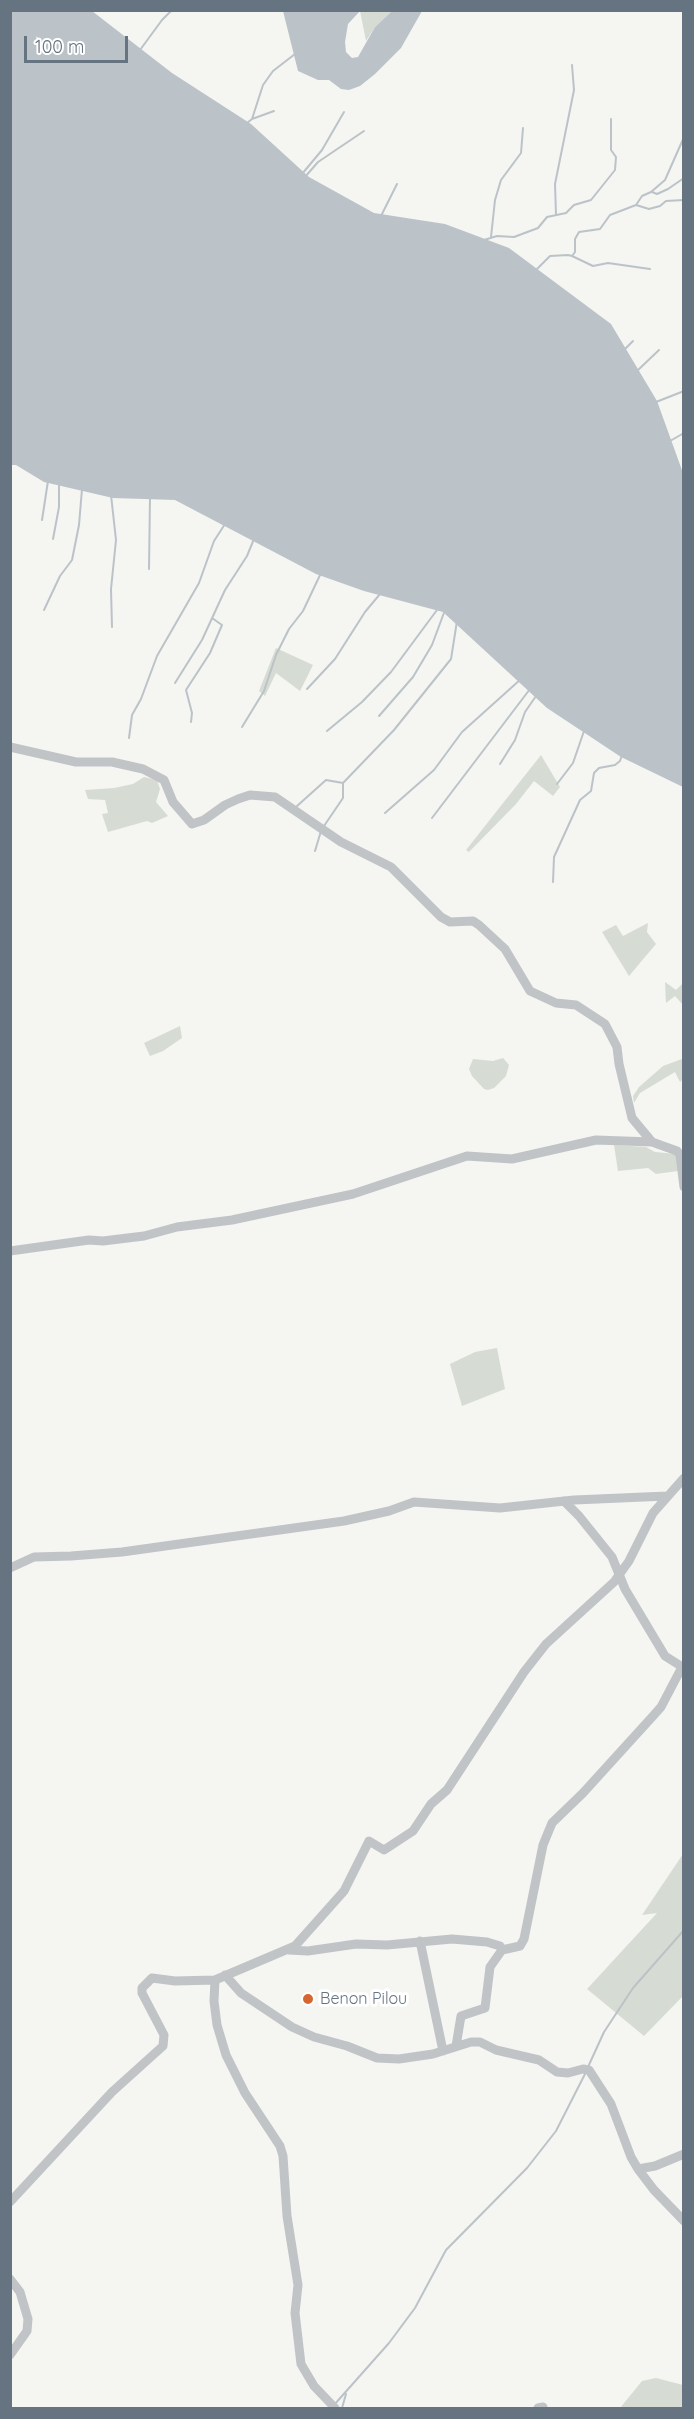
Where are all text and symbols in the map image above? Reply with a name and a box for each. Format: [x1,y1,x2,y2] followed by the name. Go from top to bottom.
[27,24,130,62] scale bar
[35,35,84,58] text: 100 m
[320,1989,407,2009] place label: Benon Pilou
[301,1992,315,2006] marker: Benon Pilou

